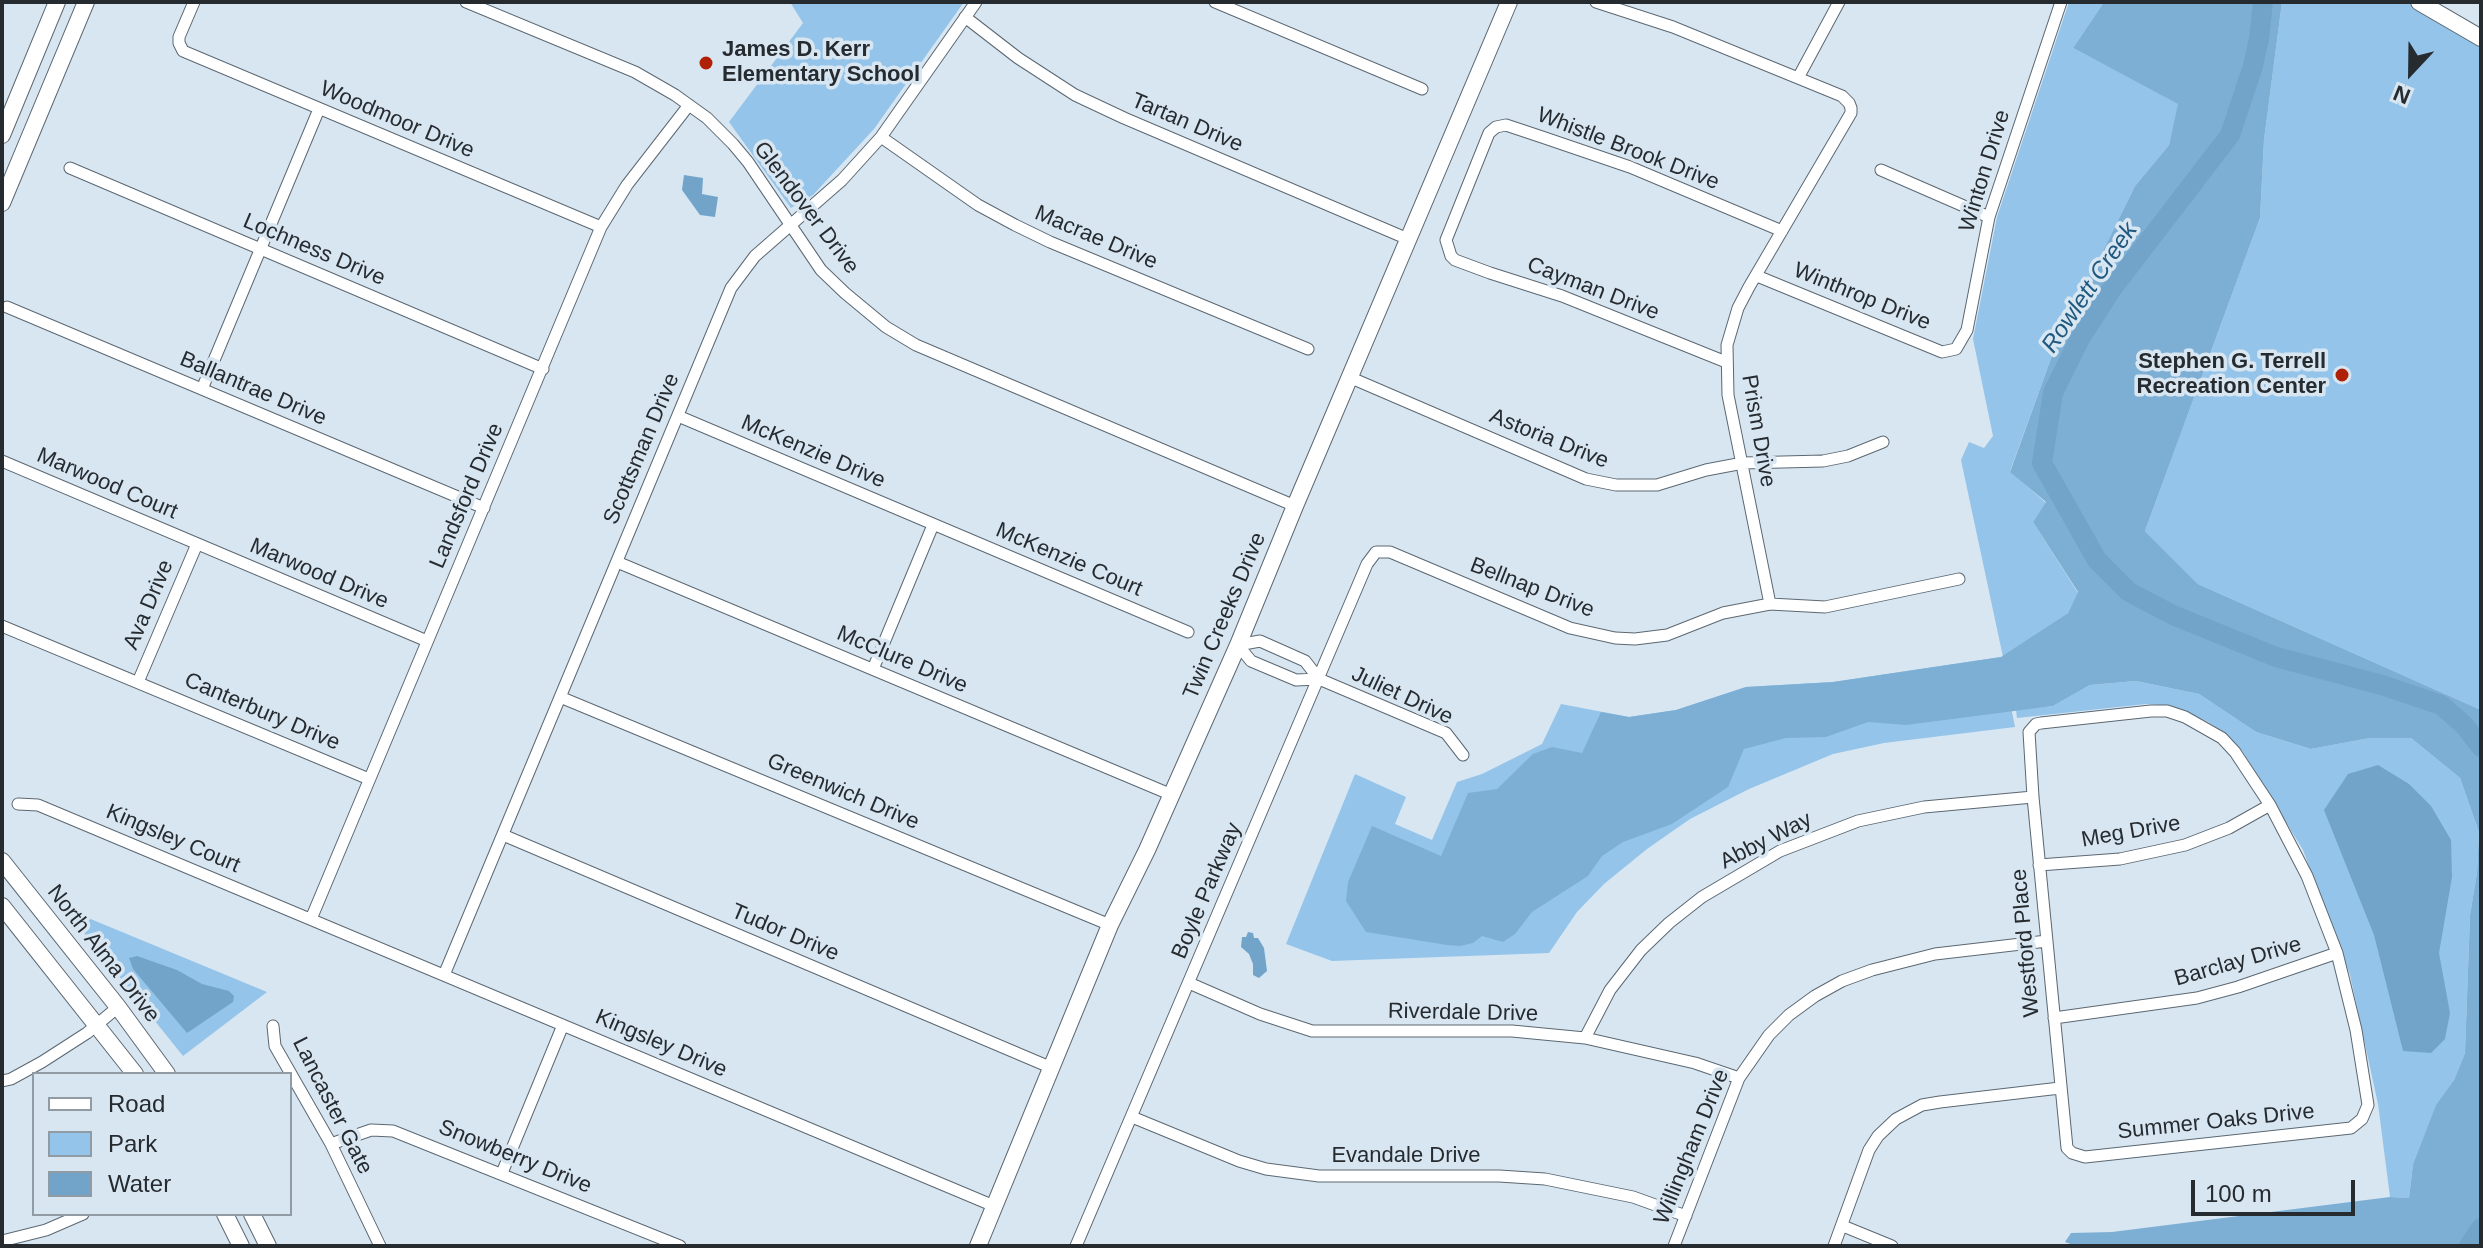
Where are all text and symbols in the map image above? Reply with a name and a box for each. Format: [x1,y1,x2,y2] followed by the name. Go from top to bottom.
[2371,32,2451,112] north arrow
[722,37,920,88] place label: James D. Kerr Elementary School
[697,54,715,72] marker: James D. Kerr Elementary School
[316,76,478,164] street label: Woodmoor Drive
[2390,80,2414,109] text: N
[1127,88,1247,158] street label: Tartan Drive
[1533,102,1723,196] street label: Whistle Brook Drive
[1954,107,2016,235] street label: Winton Drive
[748,137,864,279] street label: Glendover Drive
[1031,200,1161,276] street label: Macrae Drive
[239,208,389,292] street label: Lochness Drive
[2036,217,2144,359] water label: Rowlett Creek
[1523,252,1663,326] street label: Cayman Drive
[1790,258,1934,336] street label: Winthrop Drive
[176,346,330,432] street label: Ballantrae Drive
[2136,349,2326,400] place label: Stephen G. Terrell Recreation Center
[2333,366,2351,384] marker: Stephen G. Terrell Recreation Center
[598,370,686,528] street label: Scottsman Drive
[1735,373,1781,489] street label: Prism Drive
[1486,403,1612,475] street label: Astoria Drive
[737,410,889,494] street label: McKenzie Drive
[425,419,509,573] street label: Landsford Drive
[33,442,181,526] street label: Marwood Court
[992,517,1146,603] street label: McKenzie Court
[1178,529,1272,703] street label: Twin Creeks Drive
[246,533,392,615] street label: Marwood Drive
[1466,552,1598,624] street label: Bellnap Drive
[118,556,180,654] street label: Ava Drive
[833,621,971,699] street label: McClure Drive
[1347,661,1457,731] street label: Juliet Drive
[180,667,344,757] street label: Canterbury Drive
[763,748,923,836] street label: Greenwich Drive
[102,799,244,879] street label: Kingsley Court
[1716,807,1816,875] street label: Abby Way
[2079,810,2183,854] street label: Meg Drive
[1166,819,1248,963] street label: Boyle Parkway
[2006,868,2046,1018] street label: Westford Place
[41,880,165,1028] street label: North Alma Drive
[727,899,843,967] street label: Tudor Drive
[2171,931,2305,993] street label: Barclay Drive
[1388,998,1538,1028] street label: Riverdale Drive
[591,1004,731,1084] street label: Kingsley Drive
[286,1033,378,1179] street label: Lancaster Gate
[1649,1066,1735,1228] street label: Willingham Drive
[32,1072,292,1216] legend
[108,1090,165,1117] text: Road
[2116,1099,2316,1145] street label: Summer Oaks Drive
[435,1114,595,1200] street label: Snowberry Drive
[108,1130,157,1157] text: Park
[1331,1143,1481,1169] street label: Evandale Drive
[2195,1164,2359,1214] scale bar
[108,1170,171,1197] text: Water
[2205,1180,2272,1207] text: 100 m

